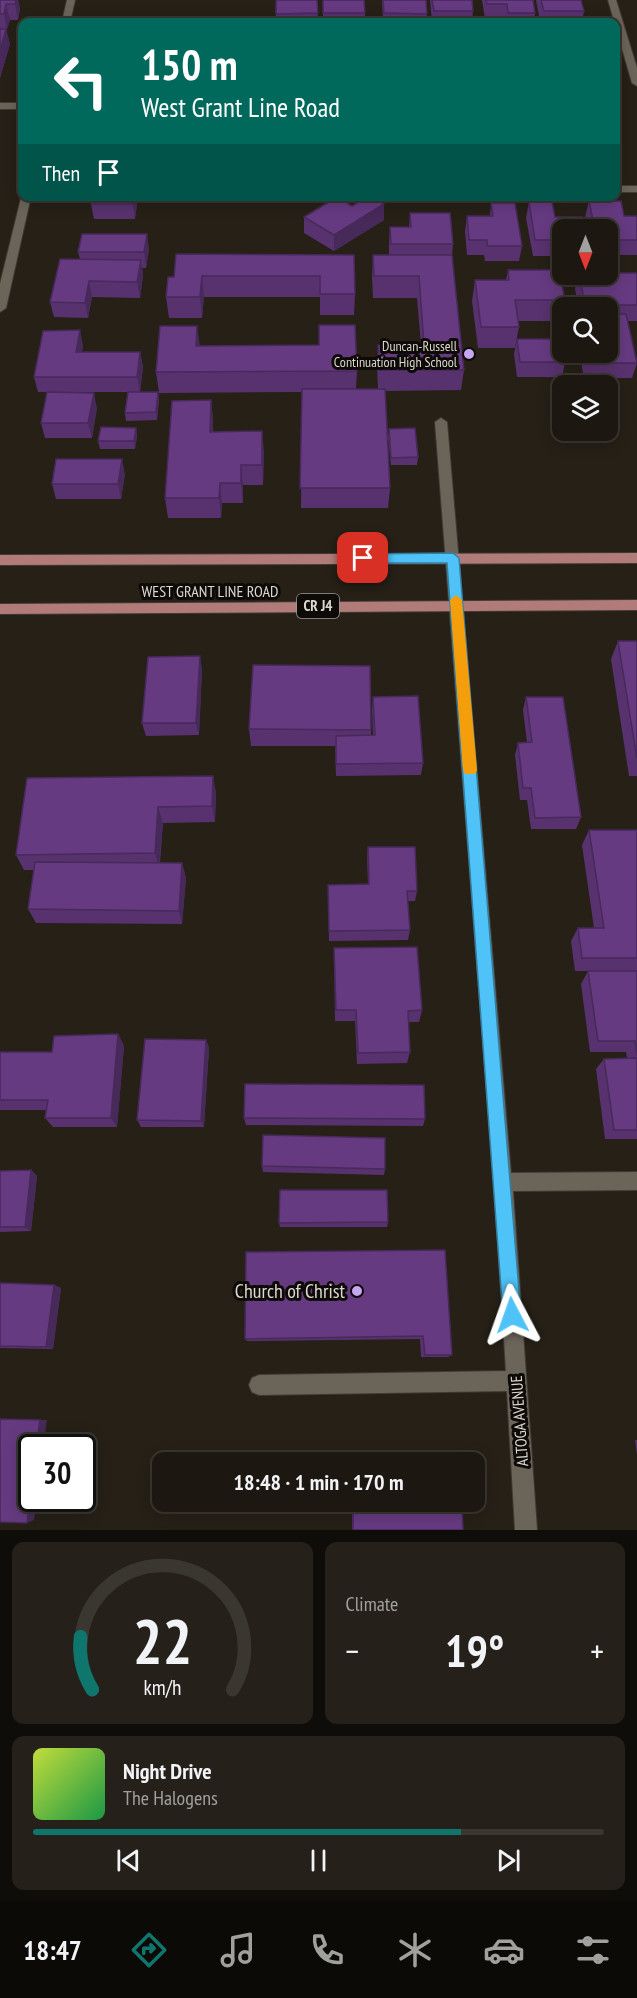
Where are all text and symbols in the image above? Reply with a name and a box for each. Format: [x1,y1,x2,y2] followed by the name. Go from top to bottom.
[141,37,238,92] text: 150 m
[42,42,120,120] icon: left
[141,90,340,124] text: West Grant Line Road
[92,156,125,189] icon: arrive
[42,159,80,187] text: Then
[552,219,618,285] north arrow
[552,219,618,441] map controls
[552,297,618,363] button: search
[334,337,458,371] place label: Duncan-Russell Continuation High School
[462,347,476,361] marker: Duncan-Russell Continuation High School
[552,375,618,441] button: layers
[337,532,388,583] pin
[346,541,379,574] icon: arrive
[142,581,278,601] street label: WEST GRANT LINE ROAD
[297,594,339,618] road number: CR J4
[235,1278,345,1304] place label: Church of Christ
[480,1283,544,1347] position arrow
[350,1284,364,1298] marker: Church of Christ
[506,1375,532,1467] street label: ALTOGA AVENUE
[18,1434,96,1512] speed limit sign: 30
[233,1468,404,1496] text: 18:48 · 1 min · 170 m
[346,1591,398,1617] text: Climate
[132,1600,192,1681] text: 22
[445,1621,504,1679] text: 19°
[346,1629,359,1672] text: −
[590,1629,604,1672] text: +
[143,1673,181,1701] text: km/h
[123,1757,212,1785] text: Night Drive
[123,1785,218,1811] text: The Halogens
[112,1844,145,1877] icon: previous
[302,1844,335,1877] icon: pause
[492,1844,525,1877] icon: next
[128,1929,170,1971] icon: directions
[217,1929,259,1971] icon: music
[306,1929,348,1971] icon: phone
[394,1929,436,1971] icon: climate
[483,1929,525,1971] icon: car
[572,1929,614,1971] icon: filters
[23,1933,82,1967] text: 18:47

